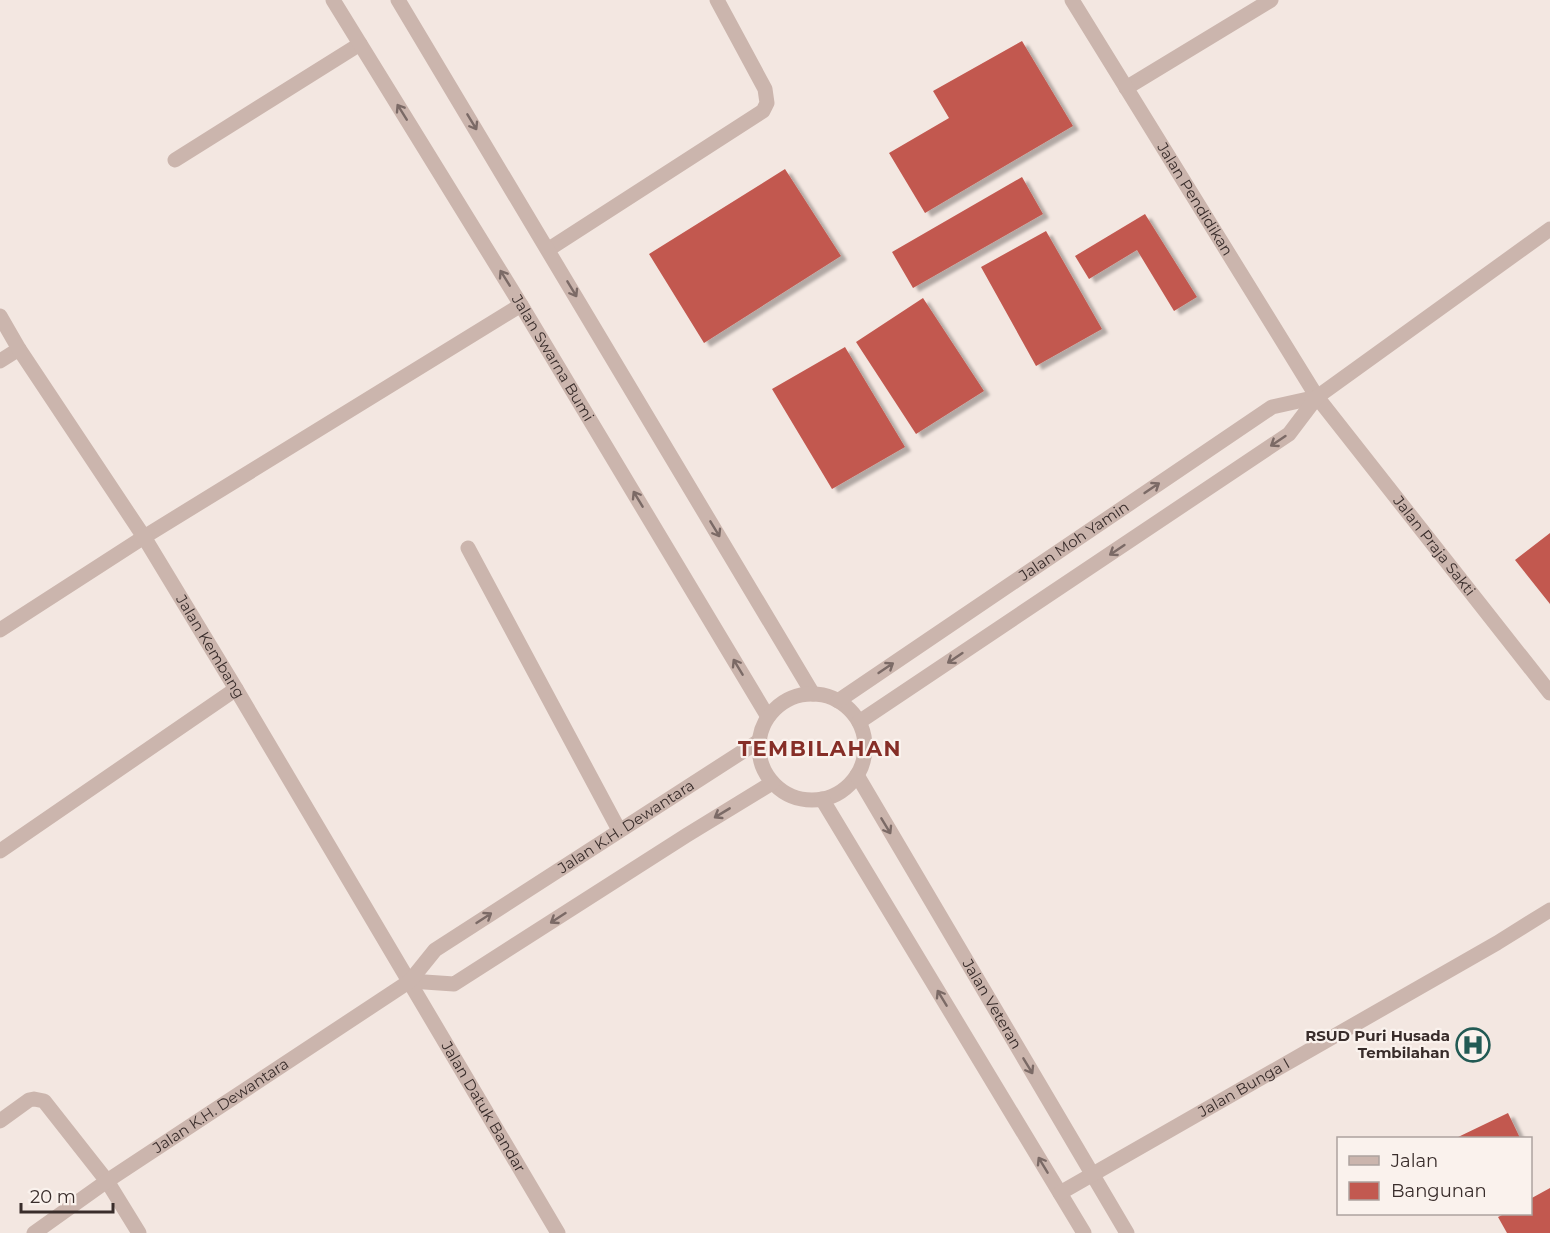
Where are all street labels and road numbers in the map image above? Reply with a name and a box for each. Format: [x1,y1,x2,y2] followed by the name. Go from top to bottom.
[1153,138,1237,259] street label: Jalan Pendidikan
[507,290,598,424] street label: Jalan Swarna Bumi
[1389,491,1480,599] street label: Jalan Praja Sakti
[1014,497,1132,585] street label: Jalan Moh Yamin
[172,590,249,702] street label: Jalan Kembang
[553,775,698,878] street label: Jalan K.H. Dewantara
[958,955,1026,1052] street label: Jalan Veteran
[437,1037,530,1176] street label: Jalan Datuk Bandar
[148,1054,292,1158] street label: Jalan K.H. Dewantara
[1194,1054,1293,1121] street label: Jalan Bunga I

